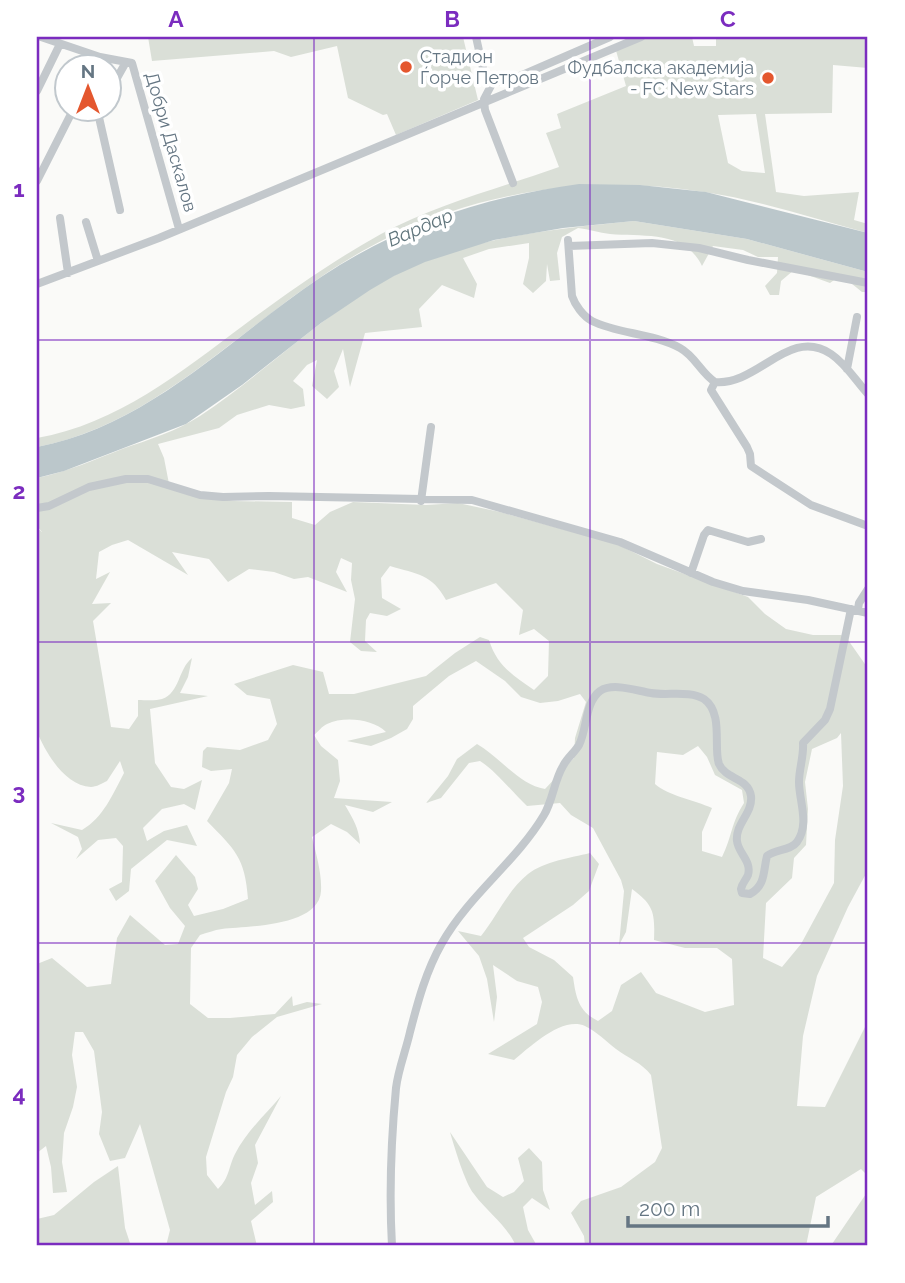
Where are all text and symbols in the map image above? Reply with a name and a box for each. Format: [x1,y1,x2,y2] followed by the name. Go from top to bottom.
[168,5,184,32] text: A
[444,5,460,32] text: B
[720,5,736,32] text: C
[420,46,539,88] place label: Стадион Ѓорче Петров
[52,52,122,122] north arrow
[568,57,754,99] place label: Фудбалска академија - FC New Stars
[398,59,414,75] marker: Стадион Ѓорче Петров
[81,60,95,82] text: N
[141,70,201,214] street label: Добри Даскалов
[760,70,776,86] marker: Фудбалска академија - FC New Stars
[13,175,25,202] text: 1
[384,203,456,251] water label: Вардар
[13,477,25,504] text: 2
[13,778,25,805] text: 3
[12,1080,26,1107] text: 4
[628,1185,828,1229] scale bar
[639,1196,700,1221] text: 200 m

